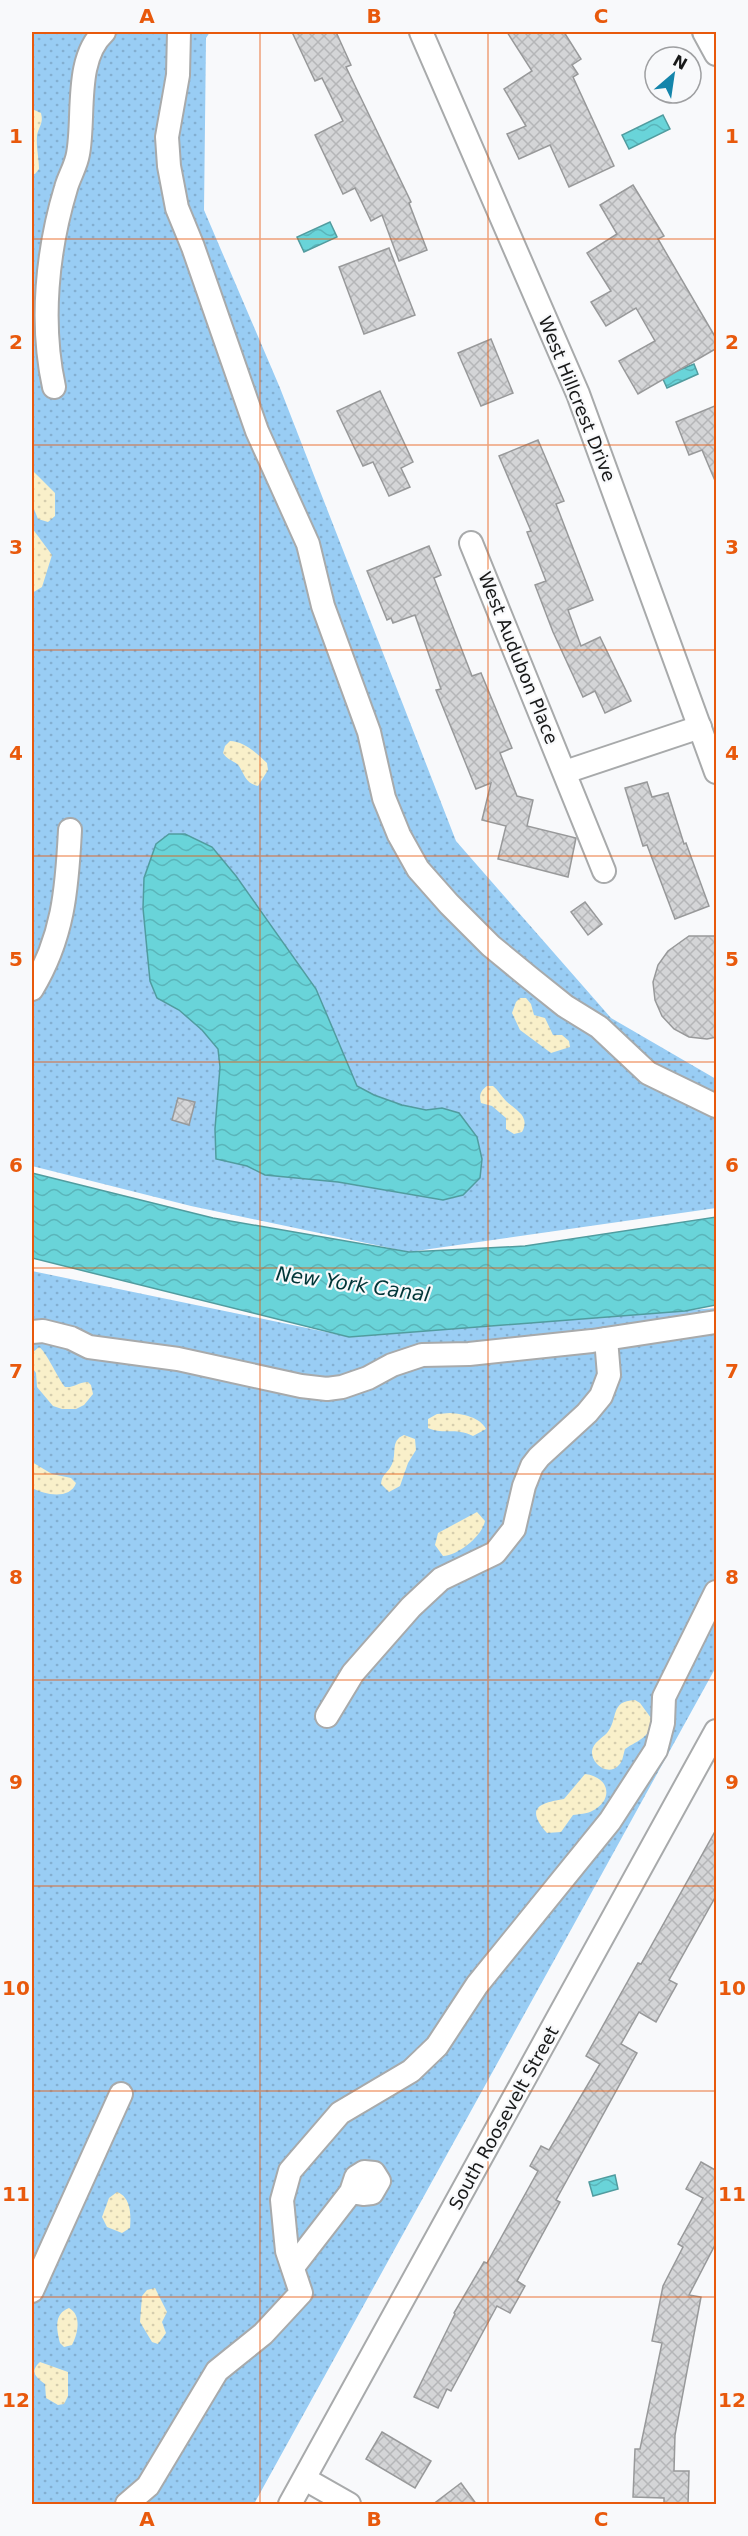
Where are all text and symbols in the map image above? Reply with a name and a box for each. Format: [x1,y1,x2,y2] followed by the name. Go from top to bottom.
[139,4,155,28] text: A
[366,4,382,28] text: B
[594,4,608,28] text: C
[643,45,703,105] north arrow
[670,51,690,74] text: N
[9,124,23,148] text: 1
[725,124,739,148] text: 1
[535,313,620,485] street label: West Hillcrest Drive
[9,330,23,354] text: 2
[725,330,739,354] text: 2
[9,535,23,559] text: 3
[725,535,739,559] text: 3
[474,569,563,747] street label: West Audubon Place
[9,741,23,765] text: 4
[725,741,739,765] text: 4
[9,947,23,971] text: 5
[725,947,739,971] text: 5
[9,1153,23,1177] text: 6
[725,1153,739,1177] text: 6
[275,1261,432,1307] water label: New York Canal
[9,1359,23,1383] text: 7
[725,1359,739,1383] text: 7
[9,1565,23,1589] text: 8
[725,1565,739,1589] text: 8
[9,1770,23,1794] text: 9
[725,1770,739,1794] text: 9
[2,1976,30,2000] text: 10
[718,1976,746,2000] text: 10
[444,2022,563,2213] street label: South Roosevelt Street
[2,2182,30,2206] text: 11
[718,2182,746,2206] text: 11
[2,2388,30,2412] text: 12
[718,2388,746,2412] text: 12
[139,2507,155,2531] text: A
[366,2507,382,2531] text: B
[594,2507,608,2531] text: C

